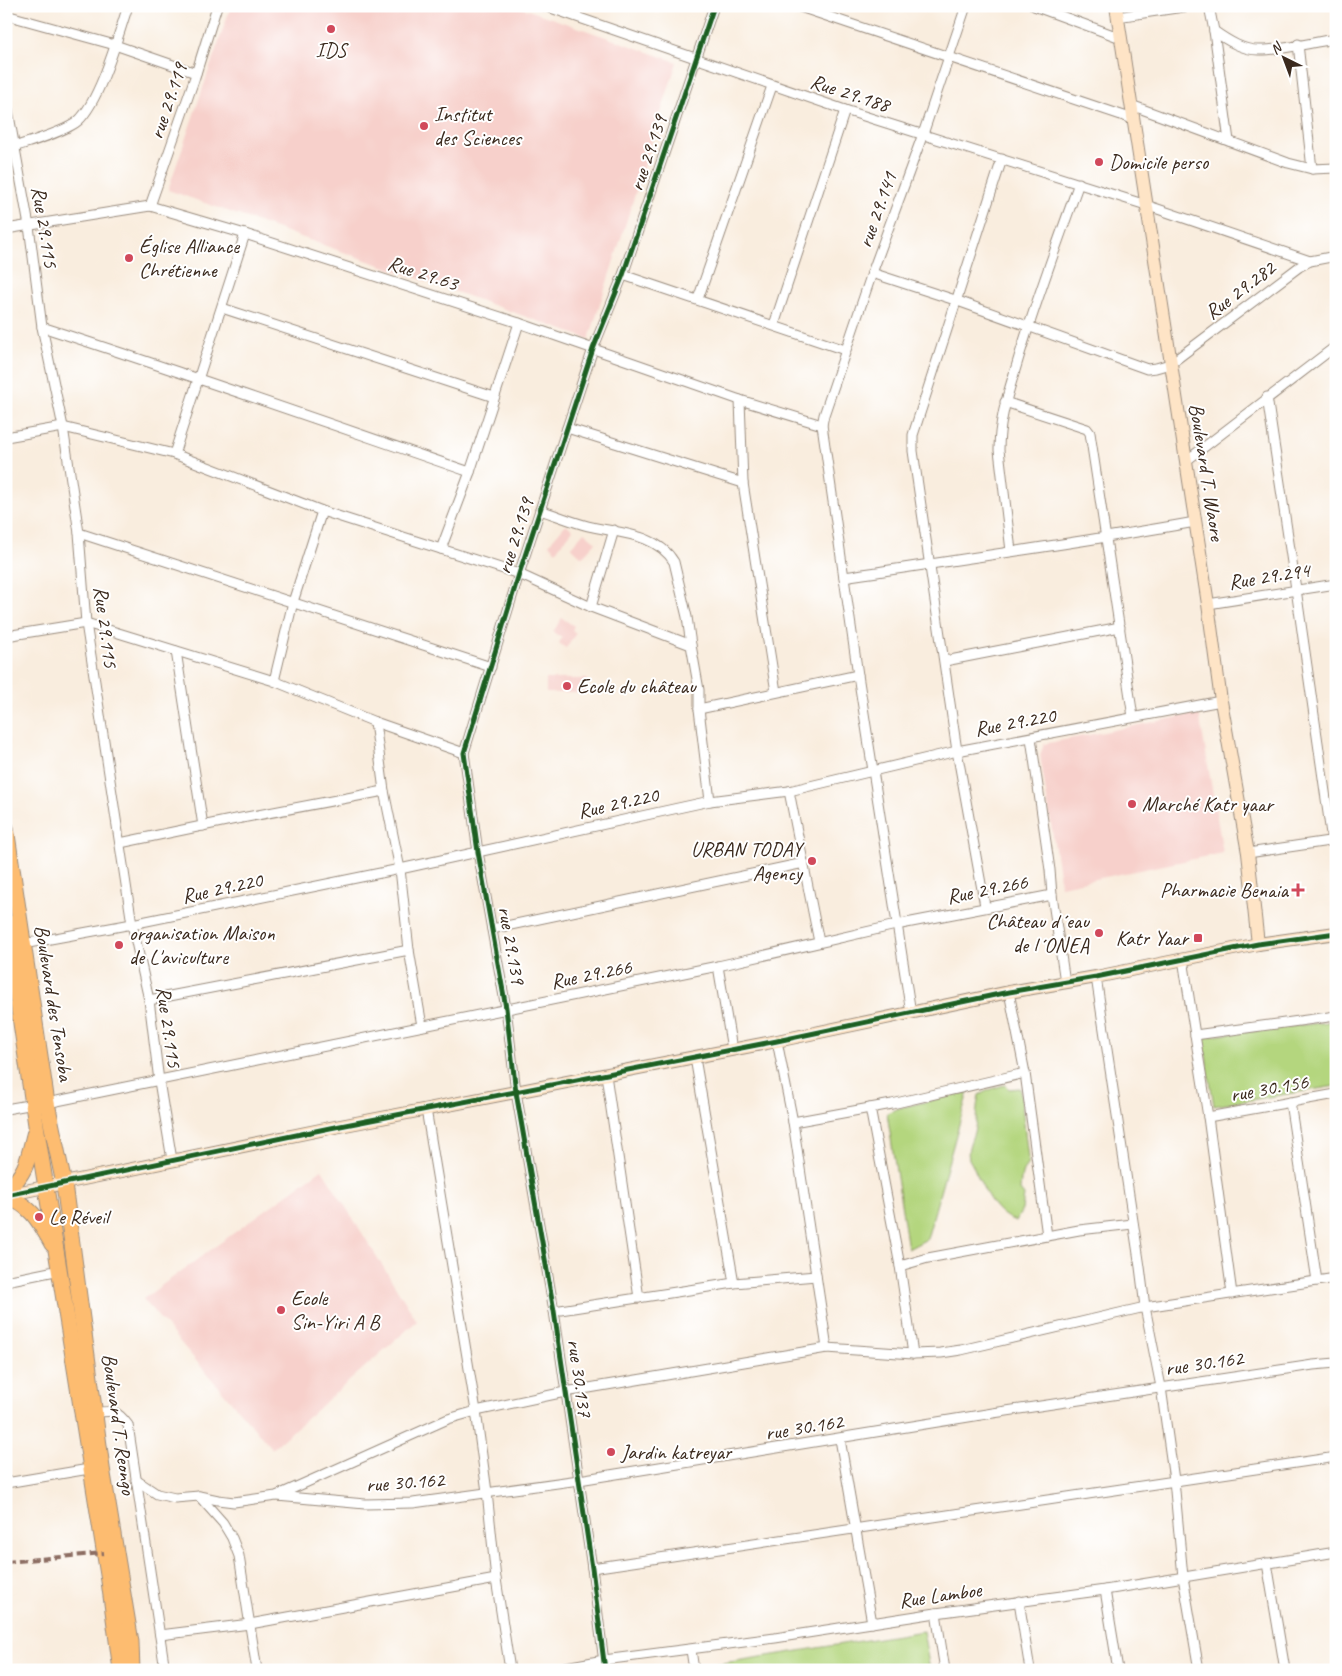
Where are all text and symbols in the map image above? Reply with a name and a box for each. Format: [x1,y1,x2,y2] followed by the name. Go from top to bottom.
[325,23,337,35] marker: IDS
[1260,32,1310,82] north arrow
[316,37,349,63] place label: IDS
[1267,38,1286,58] text: N
[143,58,194,142] street label: rue 29.119
[807,68,895,119] street label: Rue 29.188
[434,101,523,151] place label: Institut des Sciences
[623,110,674,194] street label: rue 29.139
[418,120,430,132] marker: Institut des Sciences
[1109,149,1210,175] place label: Domicile perso
[1093,156,1105,168] marker: Domicile perso
[851,167,903,251] street label: rue 29.141
[26,185,64,271] street label: Rue 29.115
[139,233,240,283] place label: Église Alliance Chrétienne
[385,249,463,297] street label: Rue 29.63
[123,252,135,264] marker: Église Alliance Chrétienne
[1200,254,1282,325] street label: Rue 29.282
[1183,402,1231,544] street label: Boulevard T. Waore
[490,493,540,577] street label: rue 29.139
[1227,556,1314,595] street label: Rue 29.294
[88,585,124,671] street label: Rue 29.115
[577,673,697,699] place label: Ecole du château
[561,680,573,692] marker: Ecole du château
[972,702,1059,742] street label: Rue 29.220
[575,781,662,824] street label: Rue 29.220
[1142,791,1275,817] place label: Marché Katr yaar
[1126,798,1138,810] marker: Marché Katr yaar
[691,836,805,886] place label: URBAN TODAY Agency
[806,855,818,867] marker: URBAN TODAY Agency
[179,866,266,909] street label: Rue 29.220
[944,868,1030,910] street label: Rue 29.266
[1160,877,1290,903] place label: Pharmacie Benaia
[1292,884,1304,896] marker: Pharmacie Benaia
[492,904,532,988] street label: rue 29.139
[986,908,1090,958] place label: Château d´eau de l´ONEA
[129,920,275,970] place label: organisation Maison de L'aviculture
[29,923,79,1084] street label: Boulevard des Tensoba
[1116,925,1189,951] place label: Katr Yaar
[1093,927,1105,939] marker: Château d´eau de l´ONEA
[1192,932,1204,944] marker: Katr Yaar
[113,939,125,951] marker: organisation Maison de L'aviculture
[548,953,634,995] street label: Rue 29.266
[150,985,188,1071] street label: Rue 29.115
[1228,1068,1311,1108] street label: rue 30.156
[49,1204,112,1230] place label: Le Réveil
[33,1211,45,1223] marker: Le Réveil
[291,1285,382,1335] place label: Ecole Sin-Yiri A B
[275,1304,287,1316] marker: Ecole Sin-Yiri A B
[562,1337,599,1420] street label: rue 30.137
[1163,1344,1246,1381] street label: rue 30.162
[96,1352,142,1498] street label: Boulevard T. Reongo
[763,1408,846,1446] street label: rue 30.162
[620,1439,733,1465] place label: Jardin katreyar
[605,1446,617,1458] marker: Jardin katreyar
[365,1466,447,1498] street label: rue 30.162
[897,1576,984,1614] street label: Rue Lamboe

